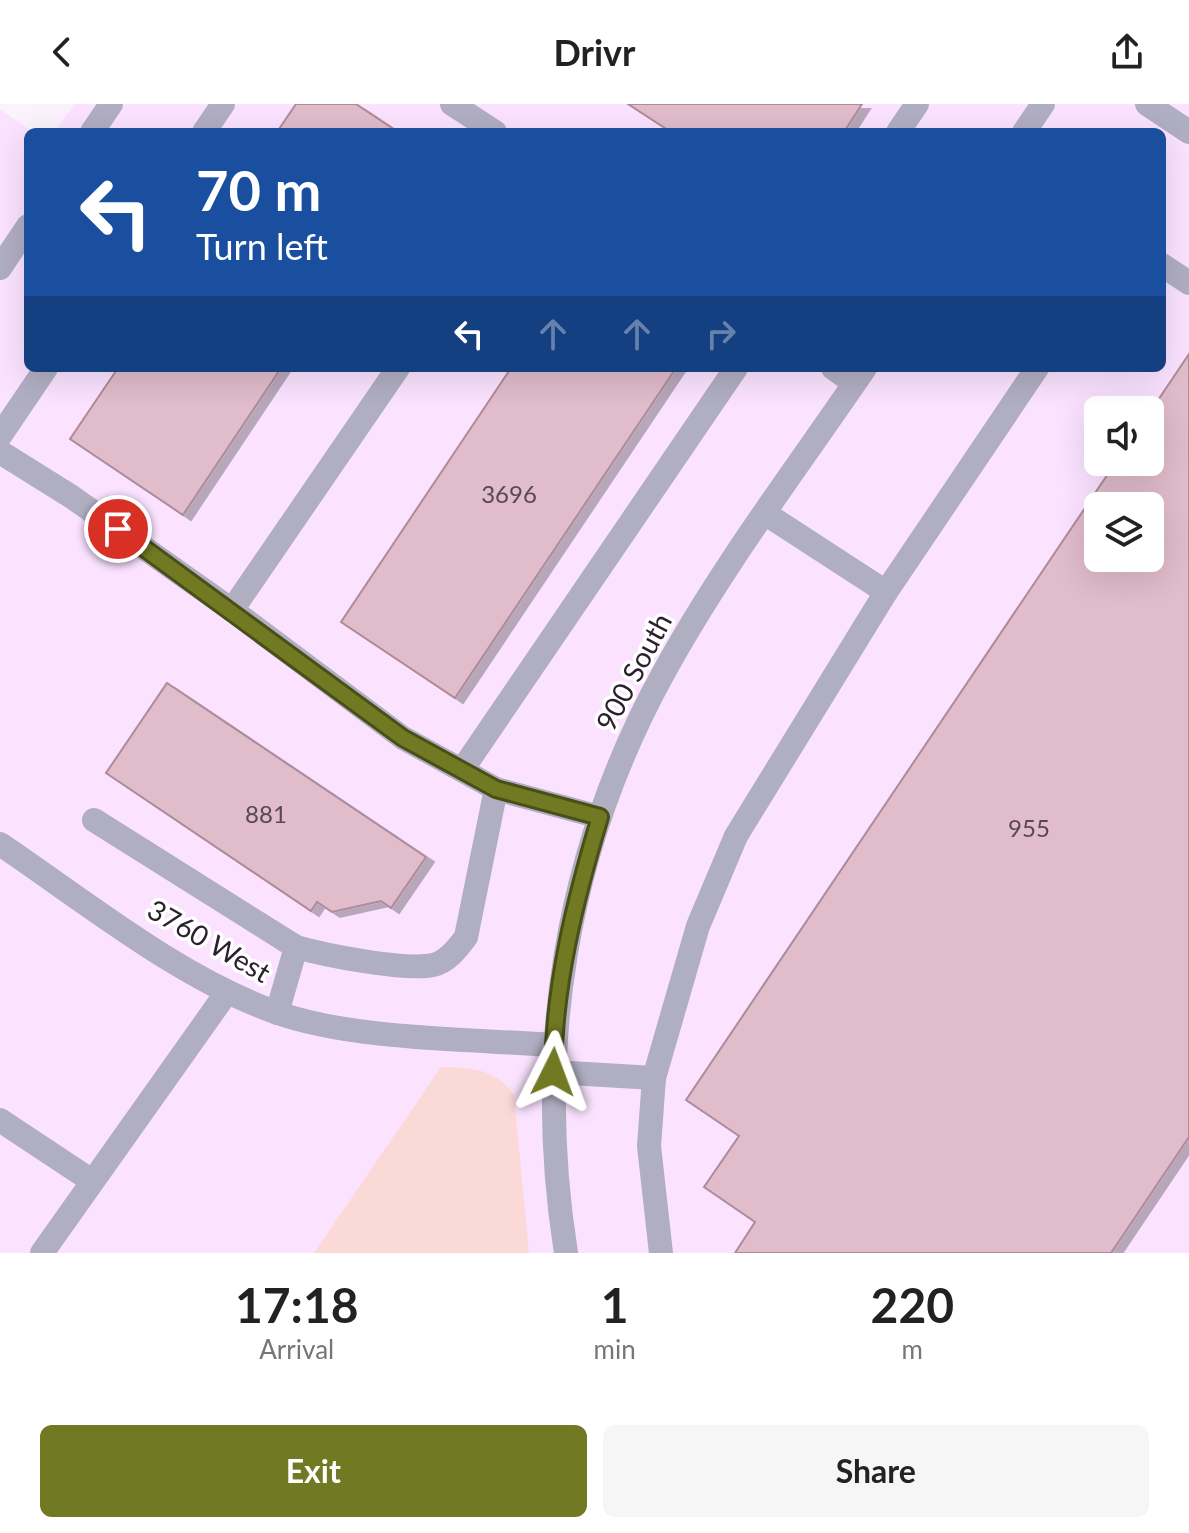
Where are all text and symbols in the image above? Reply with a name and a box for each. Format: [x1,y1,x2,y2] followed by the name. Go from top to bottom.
[40,30,84,74] icon: back
[553,30,636,74] text: Drivr
[1105,30,1149,74] icon: share
[196,156,321,223] text: 70 m
[64,160,168,264] icon: left
[196,224,328,268] text: Turn left
[447,312,491,356] icon: left
[531,312,575,356] icon: ahead
[615,312,659,356] icon: ahead
[699,312,743,356] icon: right
[1084,396,1164,572] map controls
[1084,396,1164,476] button: sound
[481,479,537,508] house number: 3696
[1084,492,1164,572] button: layers
[84,495,152,563] pin
[96,507,140,551] icon: arrive
[588,607,678,736] street label: 900 South
[245,799,287,828] house number: 881
[1008,813,1050,842] house number: 955
[142,891,277,989] street label: 3760 West
[511,1030,595,1114] position arrow
[235,1276,359,1333] text: 17:18
[601,1276,629,1333] text: 1
[871,1276,954,1333] text: 220
[259,1333,334,1365] text: Arrival
[594,1333,636,1365] text: min
[902,1333,923,1365] text: m
[40,1425,587,1517] button: Exit
[603,1425,1149,1517] button: Share

